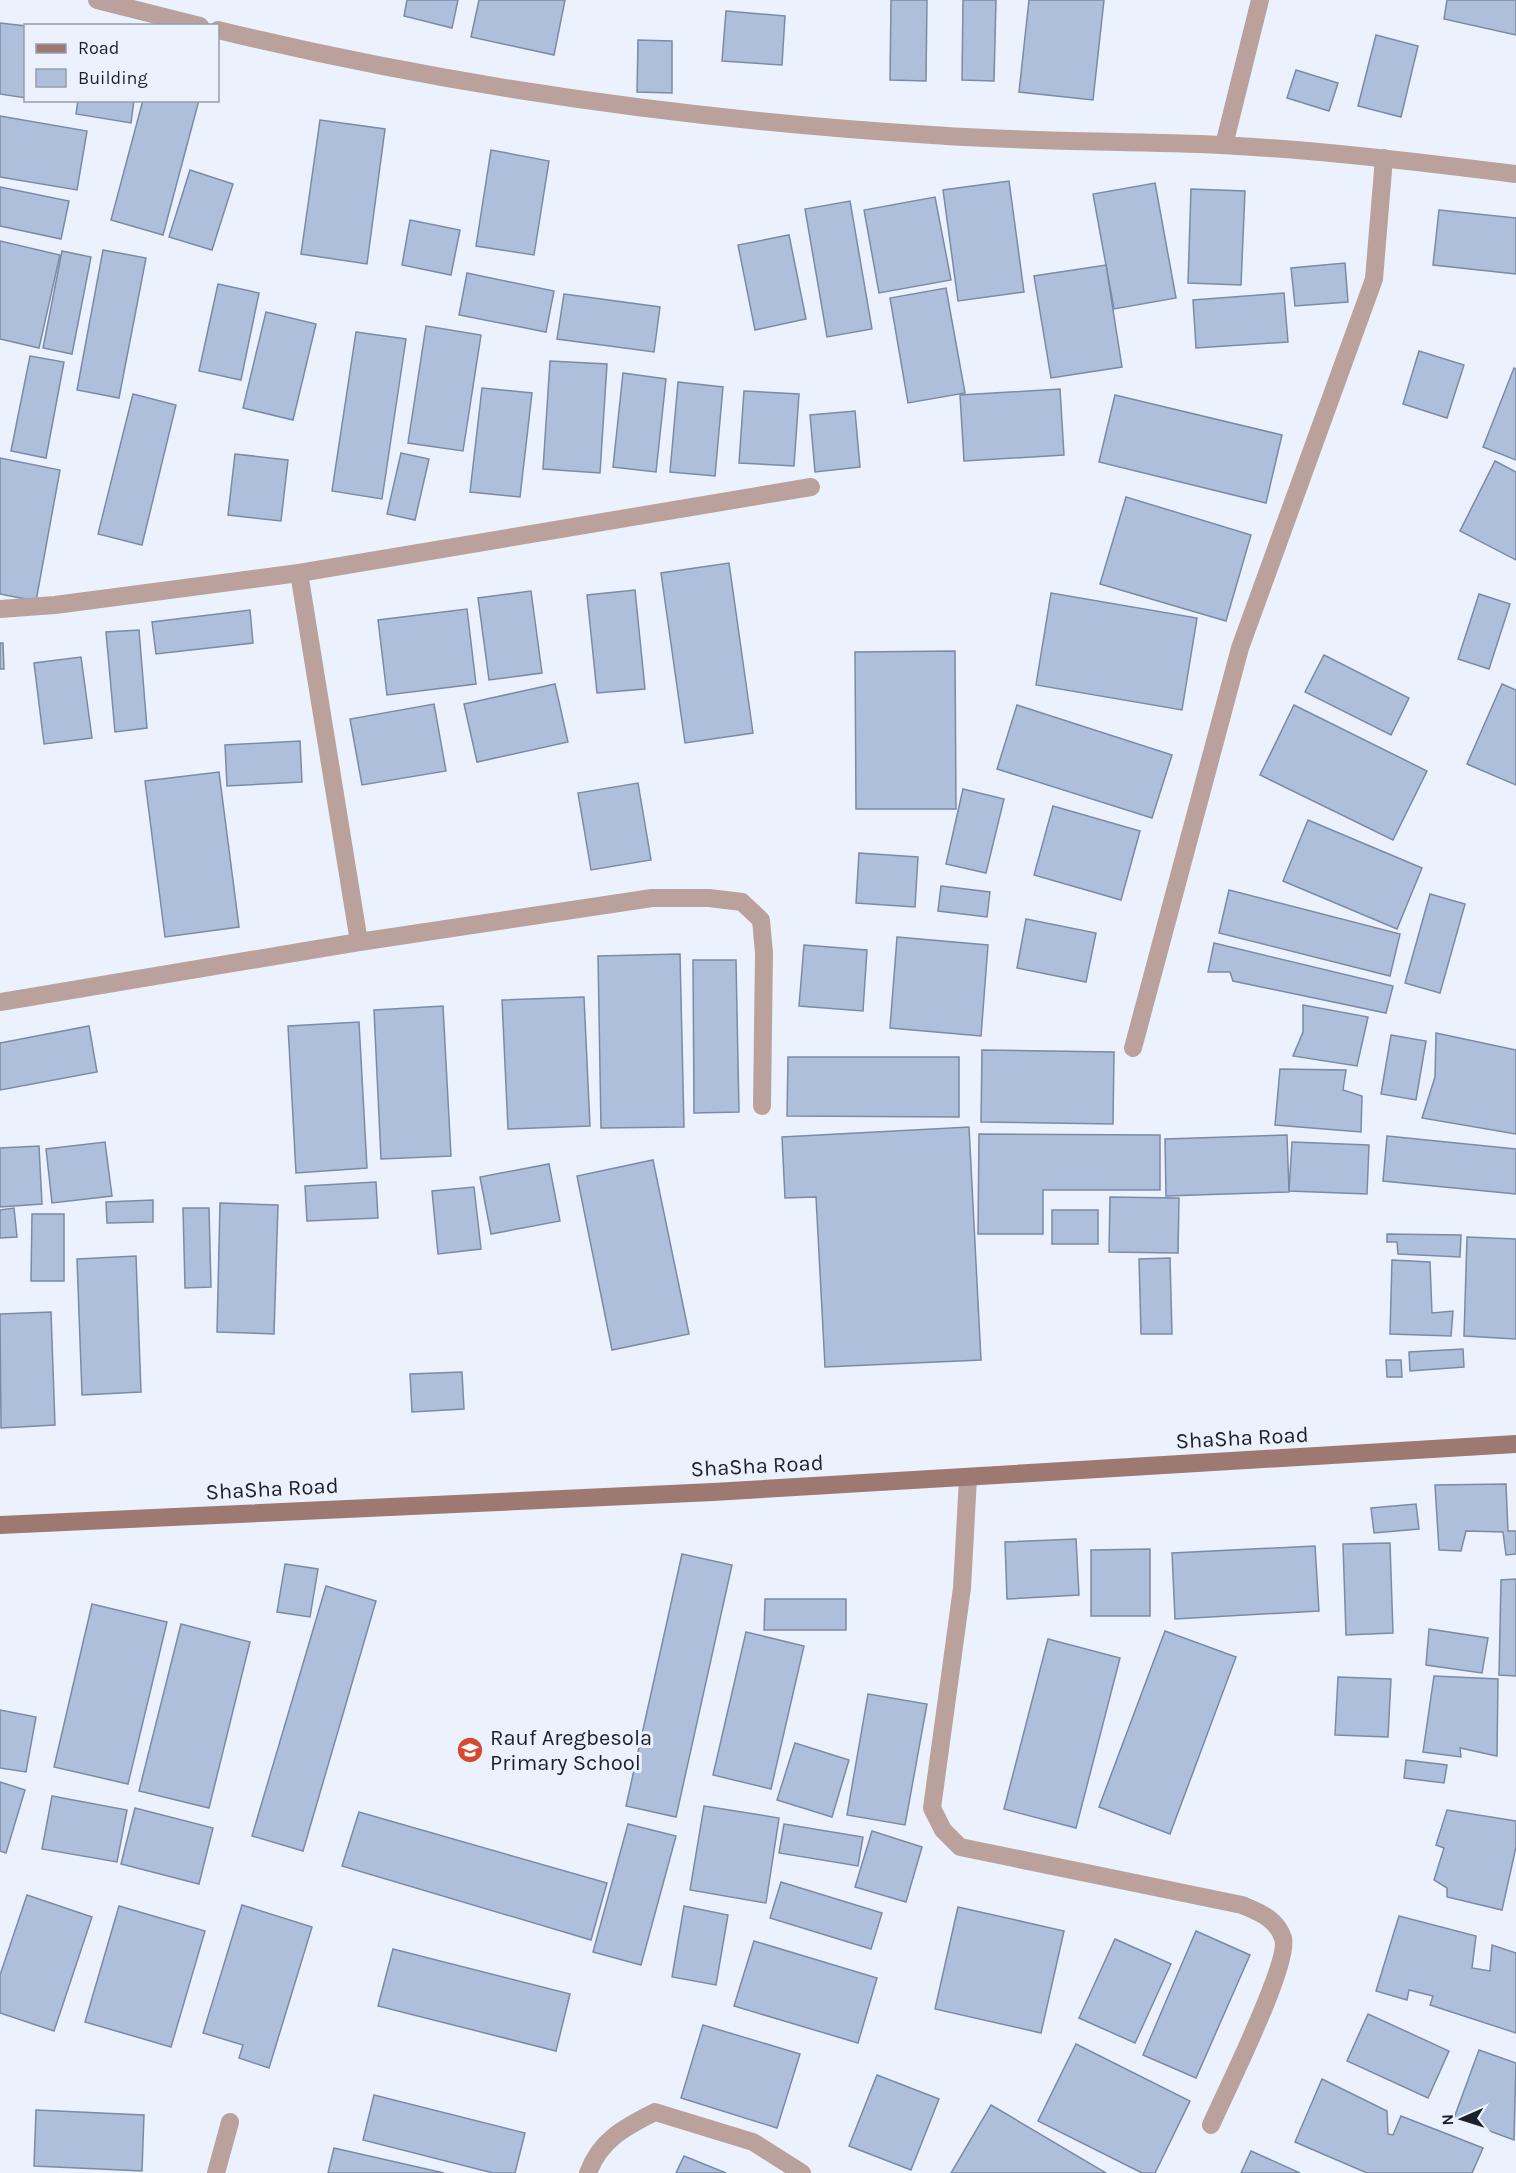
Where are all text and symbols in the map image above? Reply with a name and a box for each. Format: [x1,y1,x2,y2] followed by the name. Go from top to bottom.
[24,24,219,102] legend
[78,37,119,59] text: Road
[78,67,148,89] text: Building
[1175,1422,1309,1454] street label: ShaSha Road
[690,1450,824,1482] street label: ShaSha Road
[205,1473,339,1505] street label: ShaSha Road
[490,1725,652,1776] place label: Rauf Aregbesola Primary School
[455,1735,485,1765] school or university icon: Rauf Aregbesola Primary School
[1432,2089,1492,2149] north arrow
[1438,2114,1457,2126] text: N

